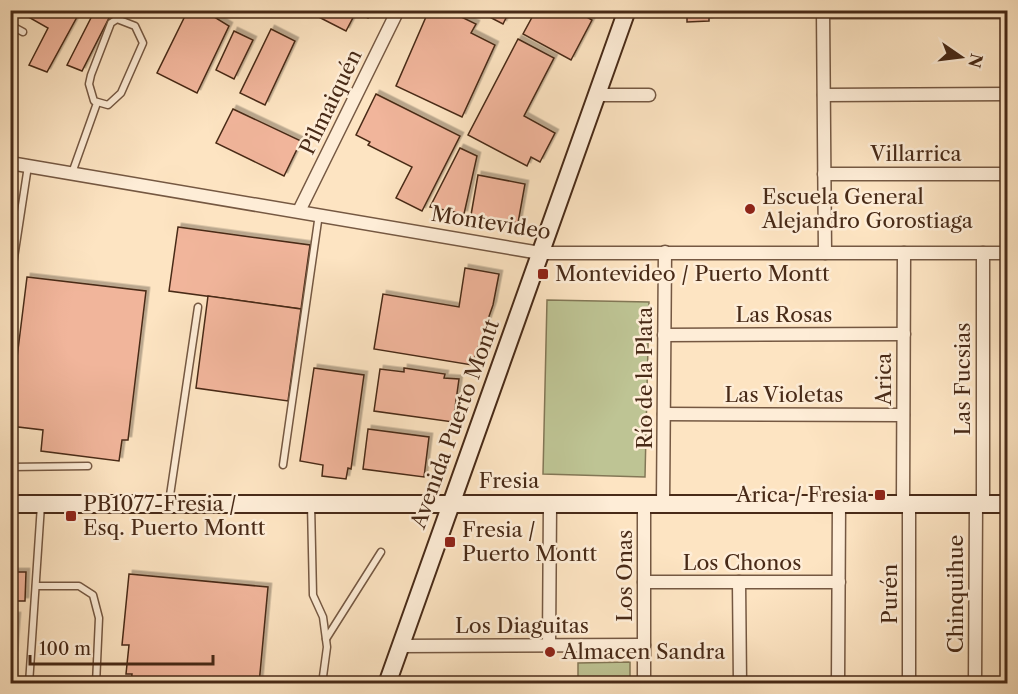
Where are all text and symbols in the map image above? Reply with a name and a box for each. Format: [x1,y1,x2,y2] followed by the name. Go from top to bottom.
[931,27,991,87] north arrow
[294,45,367,159] street label: Pilmaiquén
[964,51,987,70] text: N
[869,141,963,166] street label: Villarrica
[761,184,974,233] place label: Escuela General Alejandro Gorostiaga
[430,201,553,244] street label: Montevideo
[743,202,757,216] marker: Escuela General Alejandro Gorostiaga
[555,261,830,286] place label: Montevideo / Puerto Montt
[536,267,550,281] marker: Montevideo / Puerto Montt
[735,302,833,327] street label: Las Rosas
[632,306,657,449] street label: Río de la Plata
[405,315,504,533] street label: Avenida Puerto Montt
[950,323,975,435] street label: Las Fucsias
[871,352,896,406] street label: Arica
[725,382,843,407] street label: Las Violetas
[479,468,540,493] street label: Fresia
[735,482,869,507] place label: Arica / Fresia
[873,488,887,502] marker: Arica / Fresia
[83,491,266,540] place label: PB1077-Fresia / Esq. Puerto Montt
[64,509,78,523] marker: PB1077-Fresia / Esq. Puerto Montt
[462,517,597,566] place label: Fresia / Puerto Montt
[612,530,637,622] street label: Los Onas
[443,535,457,549] marker: Fresia / Puerto Montt
[943,535,968,653] street label: Chinquihue
[683,550,801,575] street label: Los Chonos
[877,564,902,624] street label: Purén
[455,613,589,638] street label: Los Diaguitas
[30,628,213,666] scale bar
[39,638,91,660] text: 100 m
[561,639,726,664] place label: Almacen Sandra
[543,645,557,659] marker: Almacen Sandra

